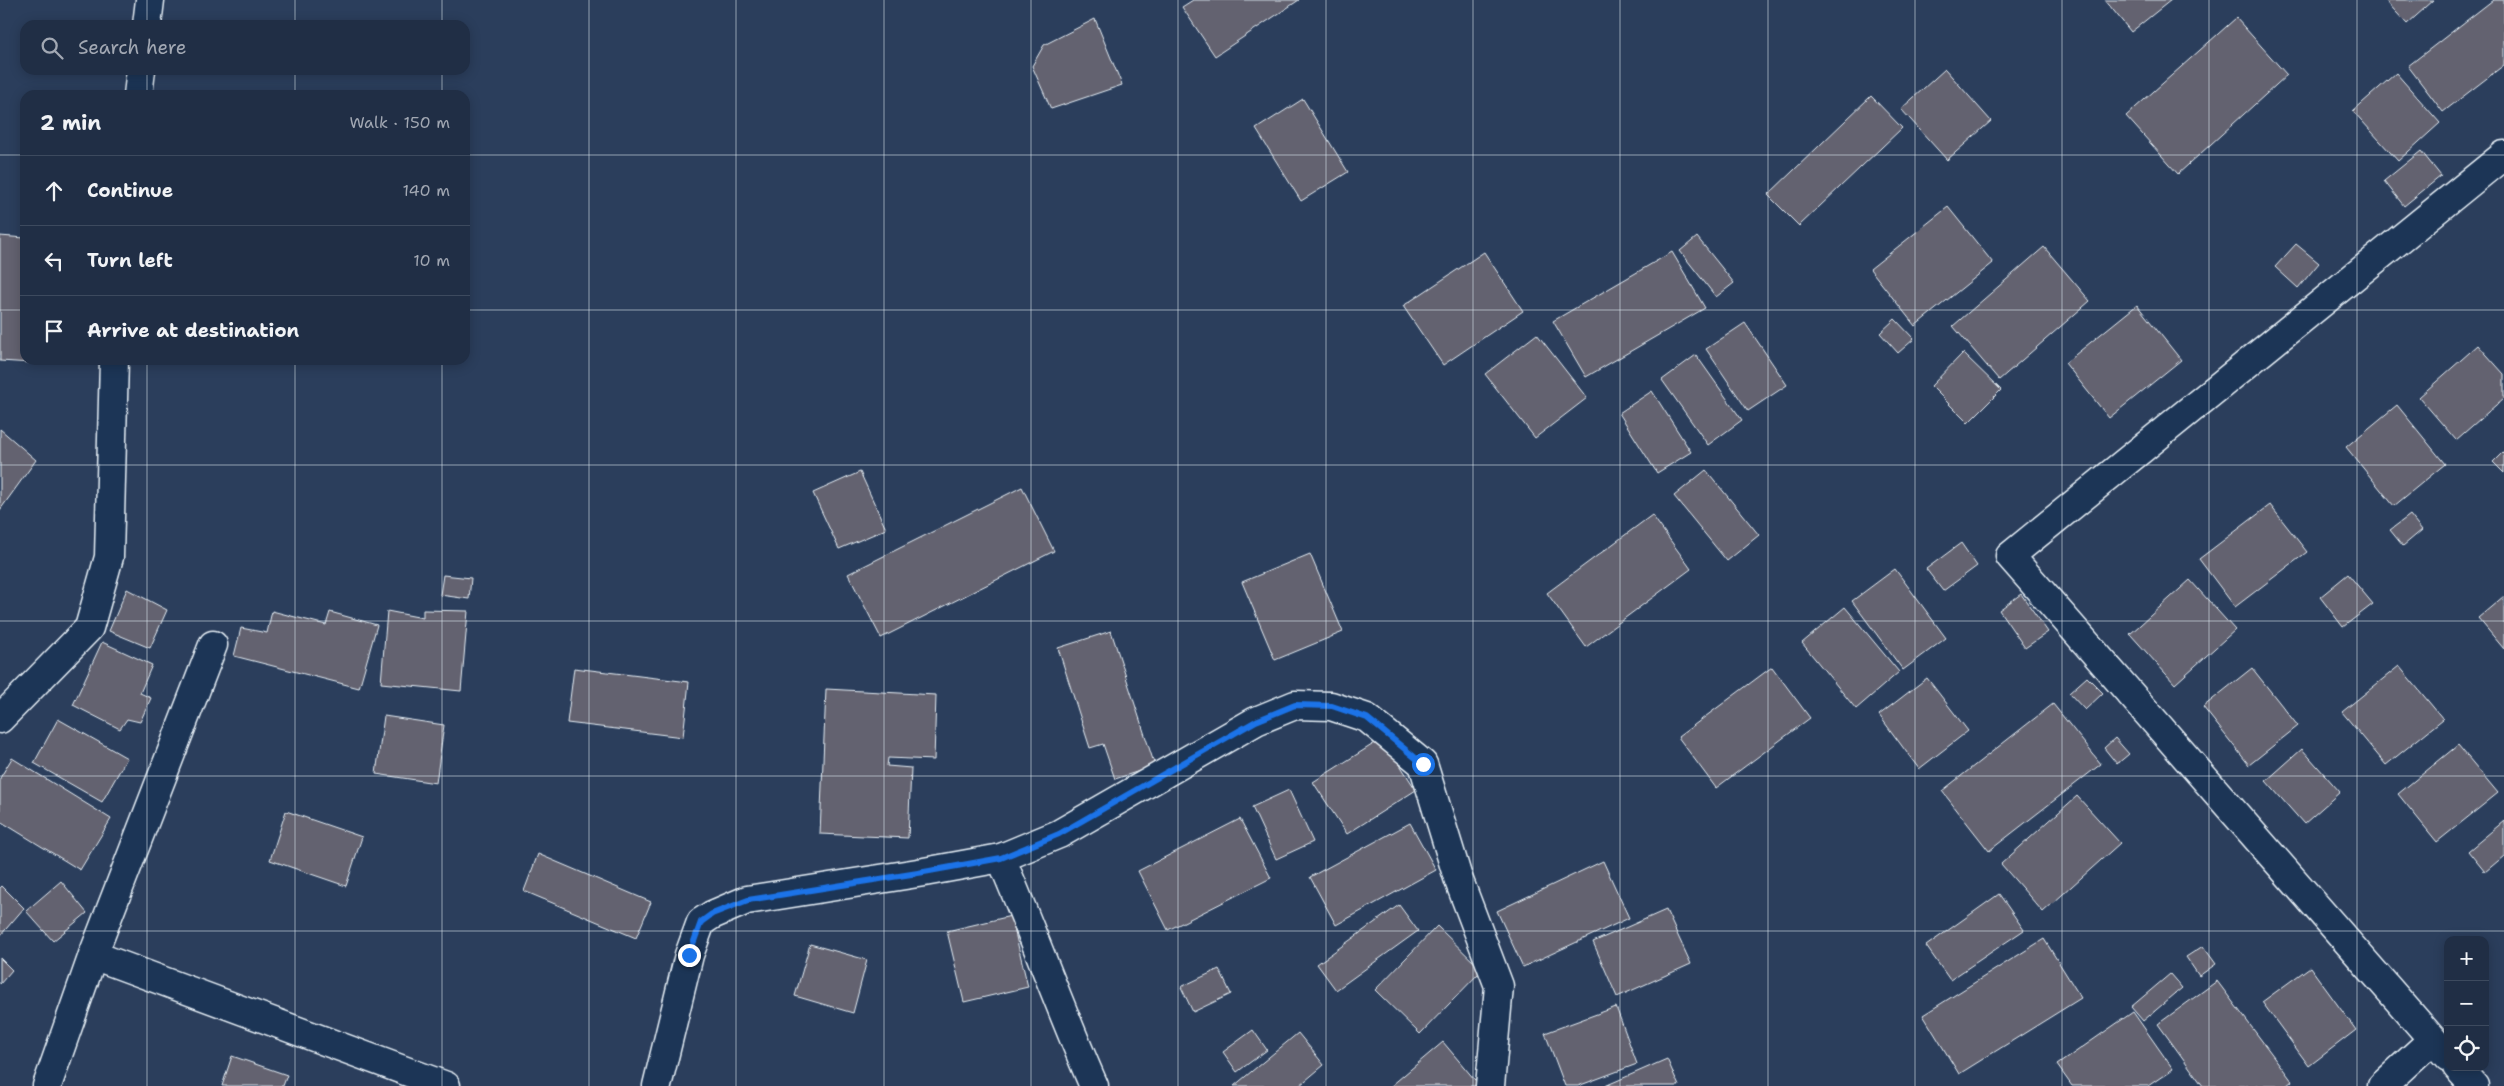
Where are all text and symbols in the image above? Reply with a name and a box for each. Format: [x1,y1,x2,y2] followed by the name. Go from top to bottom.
[20,20,470,75] search box
[38,34,66,62] icon: search
[78,35,187,60] text: Search here
[40,109,101,137] text: 2 min
[349,112,450,133] text: Walk · 150 m
[40,177,68,205] icon: ahead
[87,178,173,203] text: Continue
[403,180,450,201] text: 140 m
[40,247,68,275] icon: left
[87,248,173,273] text: Turn left
[413,250,450,271] text: 10 m
[40,317,68,345] icon: arrive
[87,318,299,343] text: Arrive at destination
[1412,753,1435,776] route start
[2444,936,2489,1071] map controls
[2444,936,2489,981] button: +
[678,944,701,967] route end
[2444,981,2489,1026] button: −
[2444,1026,2489,1071] button: locate

